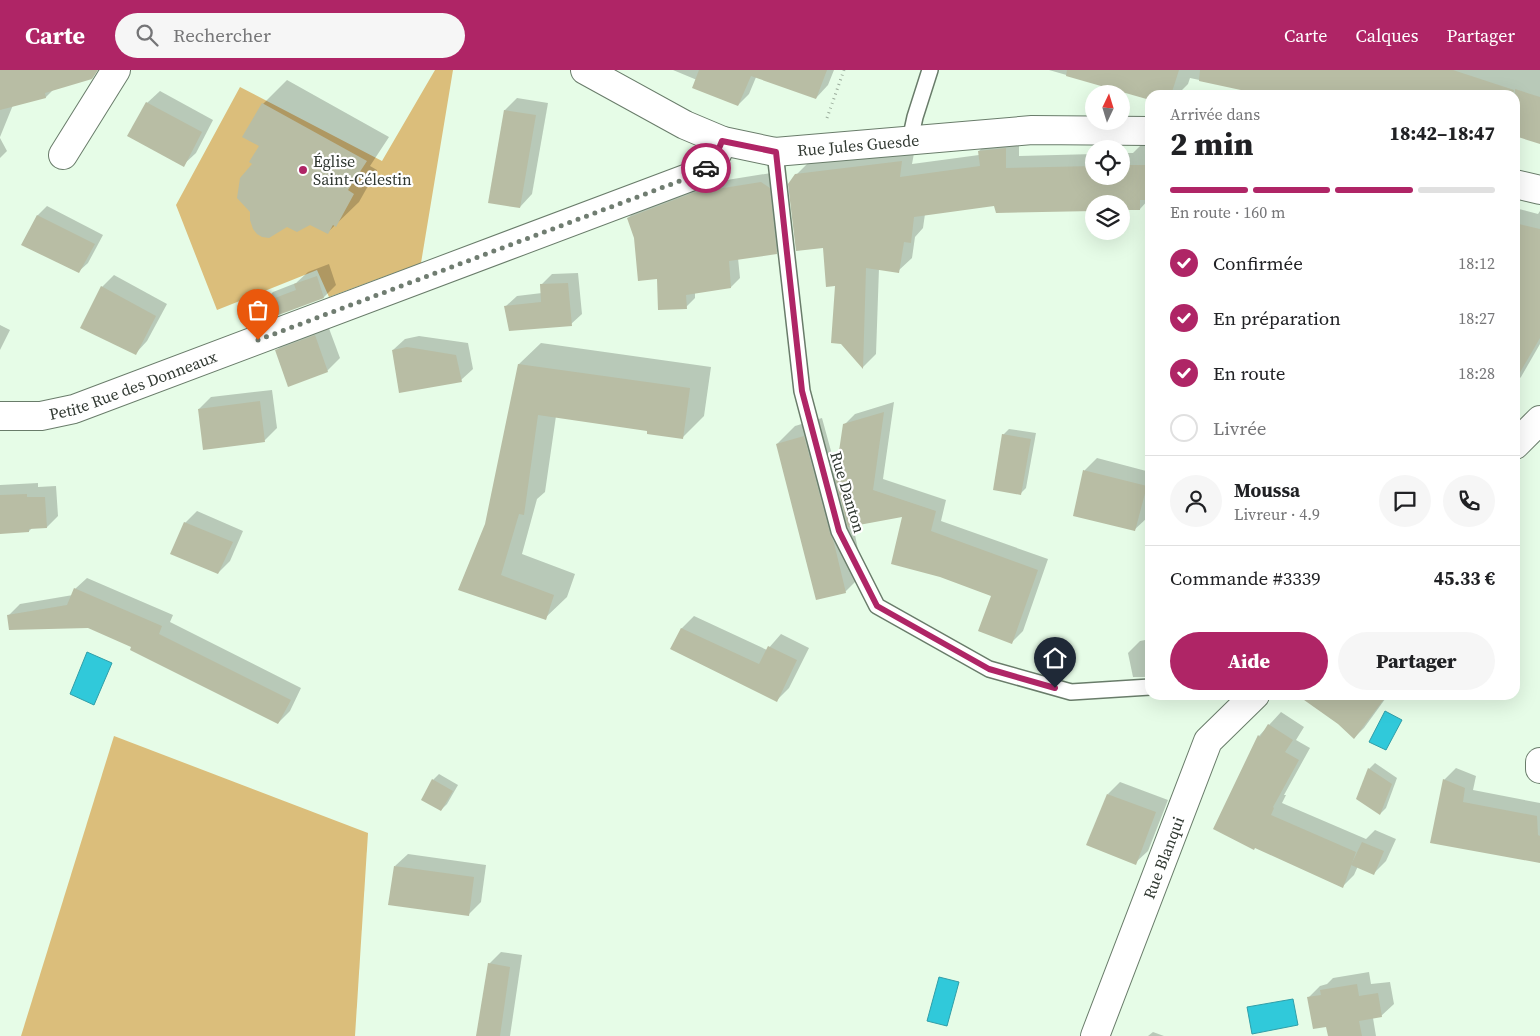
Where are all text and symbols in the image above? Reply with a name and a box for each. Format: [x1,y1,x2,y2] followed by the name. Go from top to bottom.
[115,13,465,58] search box
[25,19,85,52] text: Carte
[133,21,161,49] icon: search
[173,22,271,48] text: Rechercher
[1284,23,1327,48] text: Carte
[1355,23,1419,48] text: Calques
[1447,23,1515,48] text: Partager
[1085,85,1130,130] north arrow
[1085,85,1130,240] map controls
[1170,103,1260,125] text: Arrivée dans
[1390,120,1495,146] text: 18:42–18:47
[1170,122,1253,166] text: 2 min
[796,129,920,161] street label: Rue Jules Guesde
[1085,140,1130,185] button: locate
[681,143,731,193] courier
[313,150,412,190] place label: Église Saint-Célestin
[692,154,720,182] icon: car
[297,164,309,176] marker: Église Saint-Célestin
[1085,195,1130,240] button: layers
[1170,201,1285,223] text: En route · 160 m
[1170,249,1198,277] icon: check
[1213,250,1303,276] text: Confirmée
[1458,252,1495,274] text: 18:12
[237,289,279,340] pin
[244,296,272,324] icon: bag
[1170,304,1198,332] icon: check
[1213,305,1341,331] text: En préparation
[1458,307,1495,329] text: 18:27
[47,345,221,425] street label: Petite Rue des Donneaux
[1170,359,1198,387] icon: check
[1213,360,1285,386] text: En route
[1458,362,1495,384] text: 18:28
[1213,415,1267,441] text: Livrée
[825,449,871,536] street label: Rue Danton
[1170,475,1222,527] button: person
[1379,475,1431,527] button: chat
[1443,475,1495,527] button: phone
[1234,477,1300,503] text: Moussa
[1234,503,1320,525] text: Livreur · 4.9
[1170,565,1321,591] text: Commande #3339
[1434,565,1495,591] text: 45.33 €
[1170,632,1328,690] button: Aide
[1338,632,1495,690] button: Partager
[1034,637,1076,688] pin
[1041,644,1069,672] icon: home
[1138,813,1189,902] street label: Rue Blanqui

